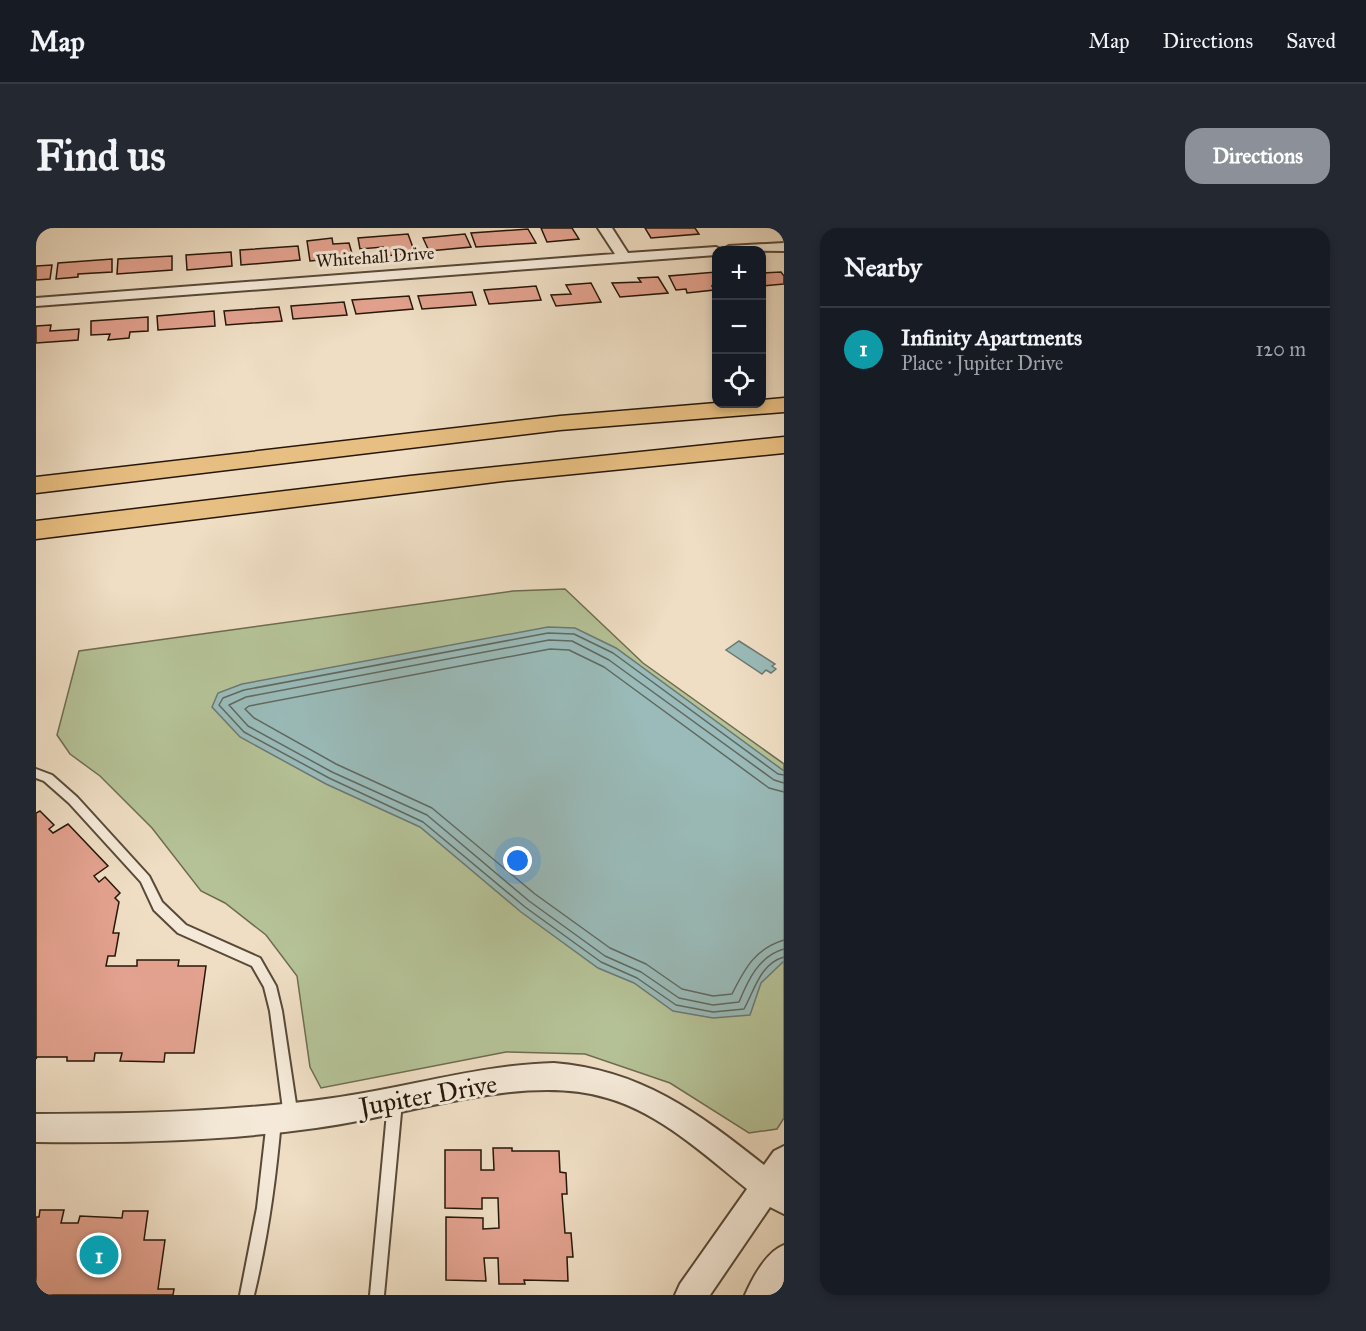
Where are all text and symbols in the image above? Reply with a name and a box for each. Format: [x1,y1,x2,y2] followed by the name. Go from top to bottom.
[30,24,85,59] text: Map
[1089,28,1130,54] text: Map
[1163,28,1253,54] text: Directions
[1286,28,1336,54] text: Saved
[1185,128,1330,184] button: Directions
[36,130,166,182] text: Find us
[315,242,435,272] street label: Whitehall Drive
[712,246,766,408] map controls
[712,246,766,300] button: +
[844,251,922,283] text: Nearby
[712,300,766,354] button: −
[901,324,1082,351] text: Infinity Apartments
[860,337,867,361] text: 1
[1255,337,1306,361] text: 120 m
[901,351,1063,375] text: Place · Jupiter Drive
[712,354,766,408] button: locate
[503,846,532,875] your location
[354,1067,500,1123] street label: Jupiter Drive
[80,1232,118,1278] pin: 1

